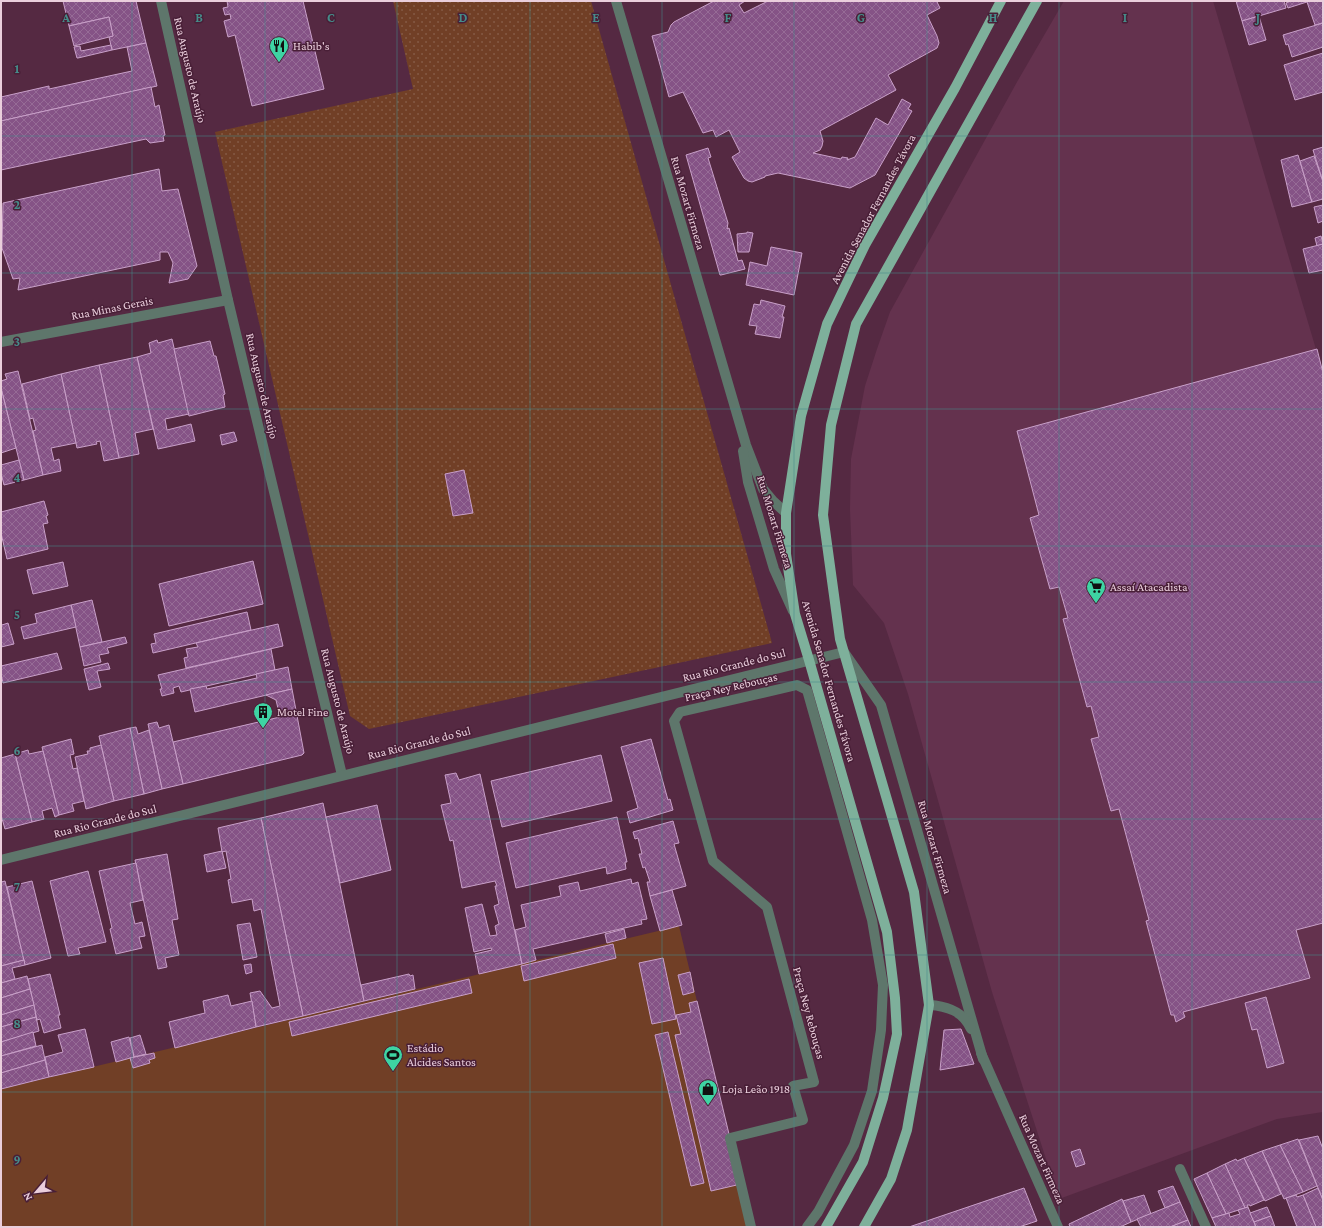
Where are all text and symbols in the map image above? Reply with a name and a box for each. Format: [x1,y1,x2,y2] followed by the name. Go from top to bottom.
[61,10,70,25] text: A
[195,10,203,25] text: B
[327,10,335,25] text: C
[459,10,468,25] text: D
[592,10,600,25] text: E
[725,10,732,25] text: F
[857,10,865,25] text: G
[989,10,998,25] text: H
[1123,10,1127,25] text: I
[1254,10,1260,25] text: J
[171,16,209,124] street label: Rua Augusto de Araújo
[268,35,290,63] restaurant icon: Habib's
[293,39,330,53] place label: Habib's
[15,61,20,76] text: 1
[828,131,919,286] street label: Avenida Senador Fernandes Távora
[668,155,708,252] street label: Rua Mozart Firmeza
[14,197,21,212] text: 2
[70,293,154,323] street label: Rua Minas Gerais
[243,332,281,440] street label: Rua Augusto de Araújo
[14,334,20,349] text: 3
[13,470,21,485] text: 4
[754,474,796,571] street label: Rua Mozart Firmeza
[1085,576,1107,604] supermarket icon: Assaí Atacadista
[1110,580,1188,594] place label: Assaí Atacadista
[799,599,859,764] street label: Avenida Senador Fernandes Távora
[14,607,20,622] text: 5
[681,645,787,685] street label: Rua Rio Grande do Sul
[318,647,358,755] street label: Rua Augusto de Araújo
[683,669,779,704] street label: Praça Ney Rebouças
[252,701,274,729] building icon: Motel Fine
[277,705,328,719] place label: Motel Fine
[366,723,472,763] street label: Rua Rio Grande do Sul
[13,743,21,758] text: 6
[915,799,955,896] street label: Rua Mozart Firmeza
[52,801,158,841] street label: Rua Rio Grande do Sul
[14,879,20,894] text: 7
[790,965,828,1061] street label: Praça Ney Rebouças
[13,1016,21,1031] text: 8
[407,1041,476,1069] place label: Estádio Alcides Santos
[382,1044,404,1072] sports icon: Estádio Alcides Santos
[697,1078,719,1106] shop icon: Loja Leão 1918
[722,1082,790,1096] place label: Loja Leão 1918
[1016,1112,1068,1206] street label: Rua Mozart Firmeza
[13,1152,21,1167] text: 9
[16,1172,56,1212] north arrow
[20,1190,34,1203] text: N

